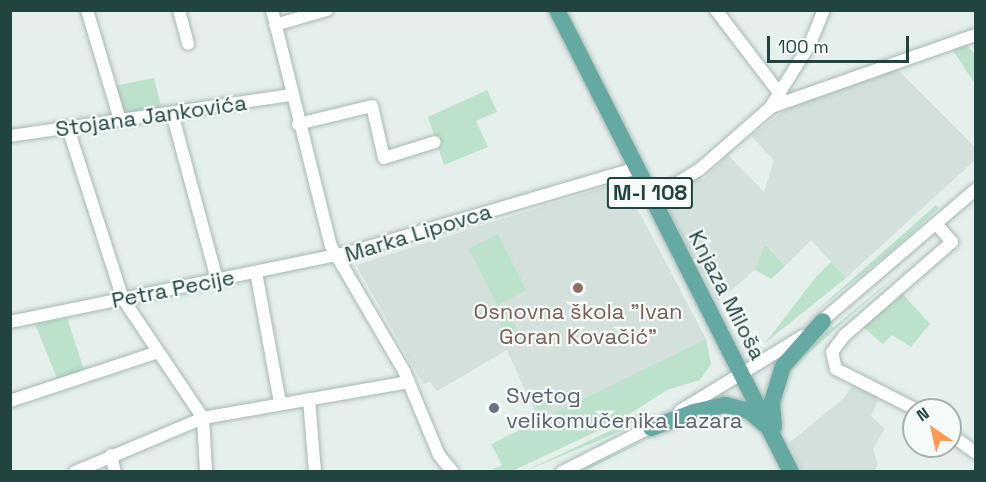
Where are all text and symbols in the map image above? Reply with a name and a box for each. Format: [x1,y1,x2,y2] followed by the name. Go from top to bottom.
[770,24,912,62] scale bar
[778,35,829,58] text: 100 m
[54,90,248,142] street label: Stojana Jankovića
[606,175,694,211] road number: M-I 108
[342,198,494,268] street label: Marka Lipovca
[683,226,771,364] street label: Knjaza Miloša
[109,264,237,314] street label: Petra Pecije
[571,281,585,295] marker: Osnovna škola "Ivan Goran Kovačić"
[473,298,683,350] place label: Osnovna škola "Ivan Goran Kovačić"
[506,382,742,434] place label: Svetog velikomučenika Lazara
[902,398,962,458] north arrow
[487,401,501,415] marker: Svetog velikomučenika Lazara
[912,403,933,426] text: N

